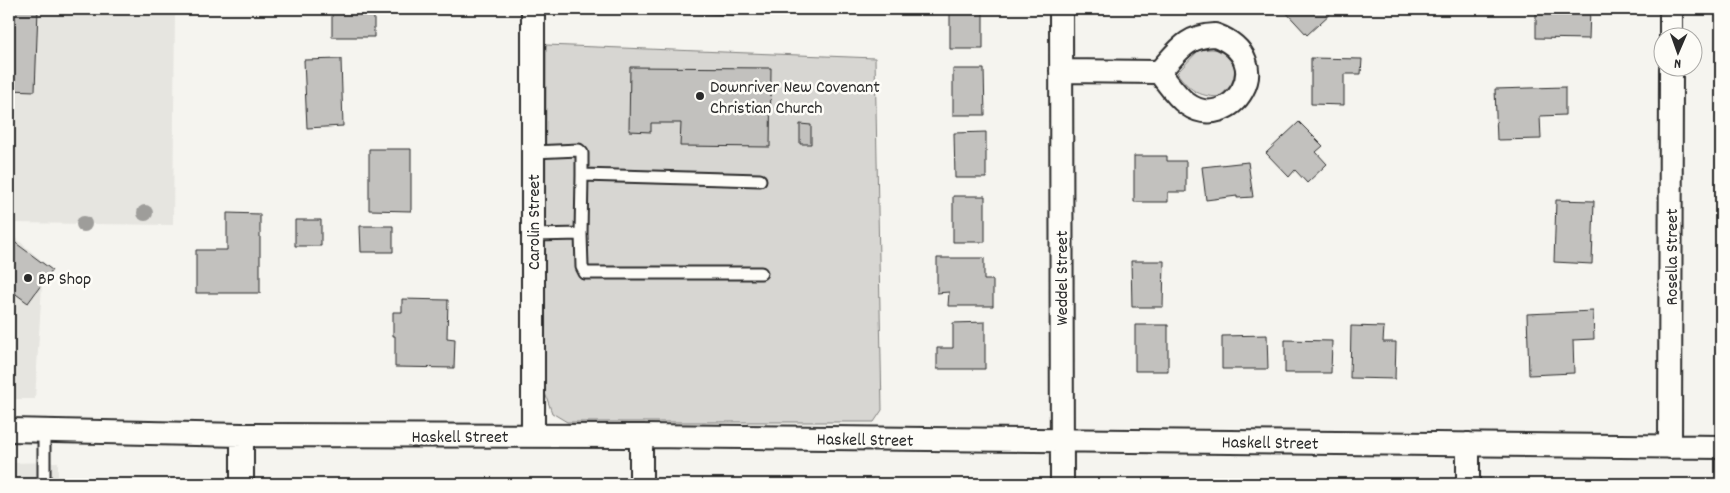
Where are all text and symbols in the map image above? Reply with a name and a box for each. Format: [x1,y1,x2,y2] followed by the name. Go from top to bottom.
[1652,28,1702,78] north arrow
[1674,53,1681,73] text: N
[710,76,880,122] place label: Downriver New Covenant Christian Church
[694,90,706,102] marker: Downriver New Covenant Christian Church
[523,174,548,270] street label: Carolin Street
[1661,208,1686,306] street label: Rosella Street
[1051,230,1076,326] street label: Weddel Street
[38,268,91,293] place label: BP Shop
[22,272,34,284] marker: BP Shop
[412,426,509,451] street label: Haskell Street
[816,428,914,455] street label: Haskell Street
[1221,431,1319,458] street label: Haskell Street

